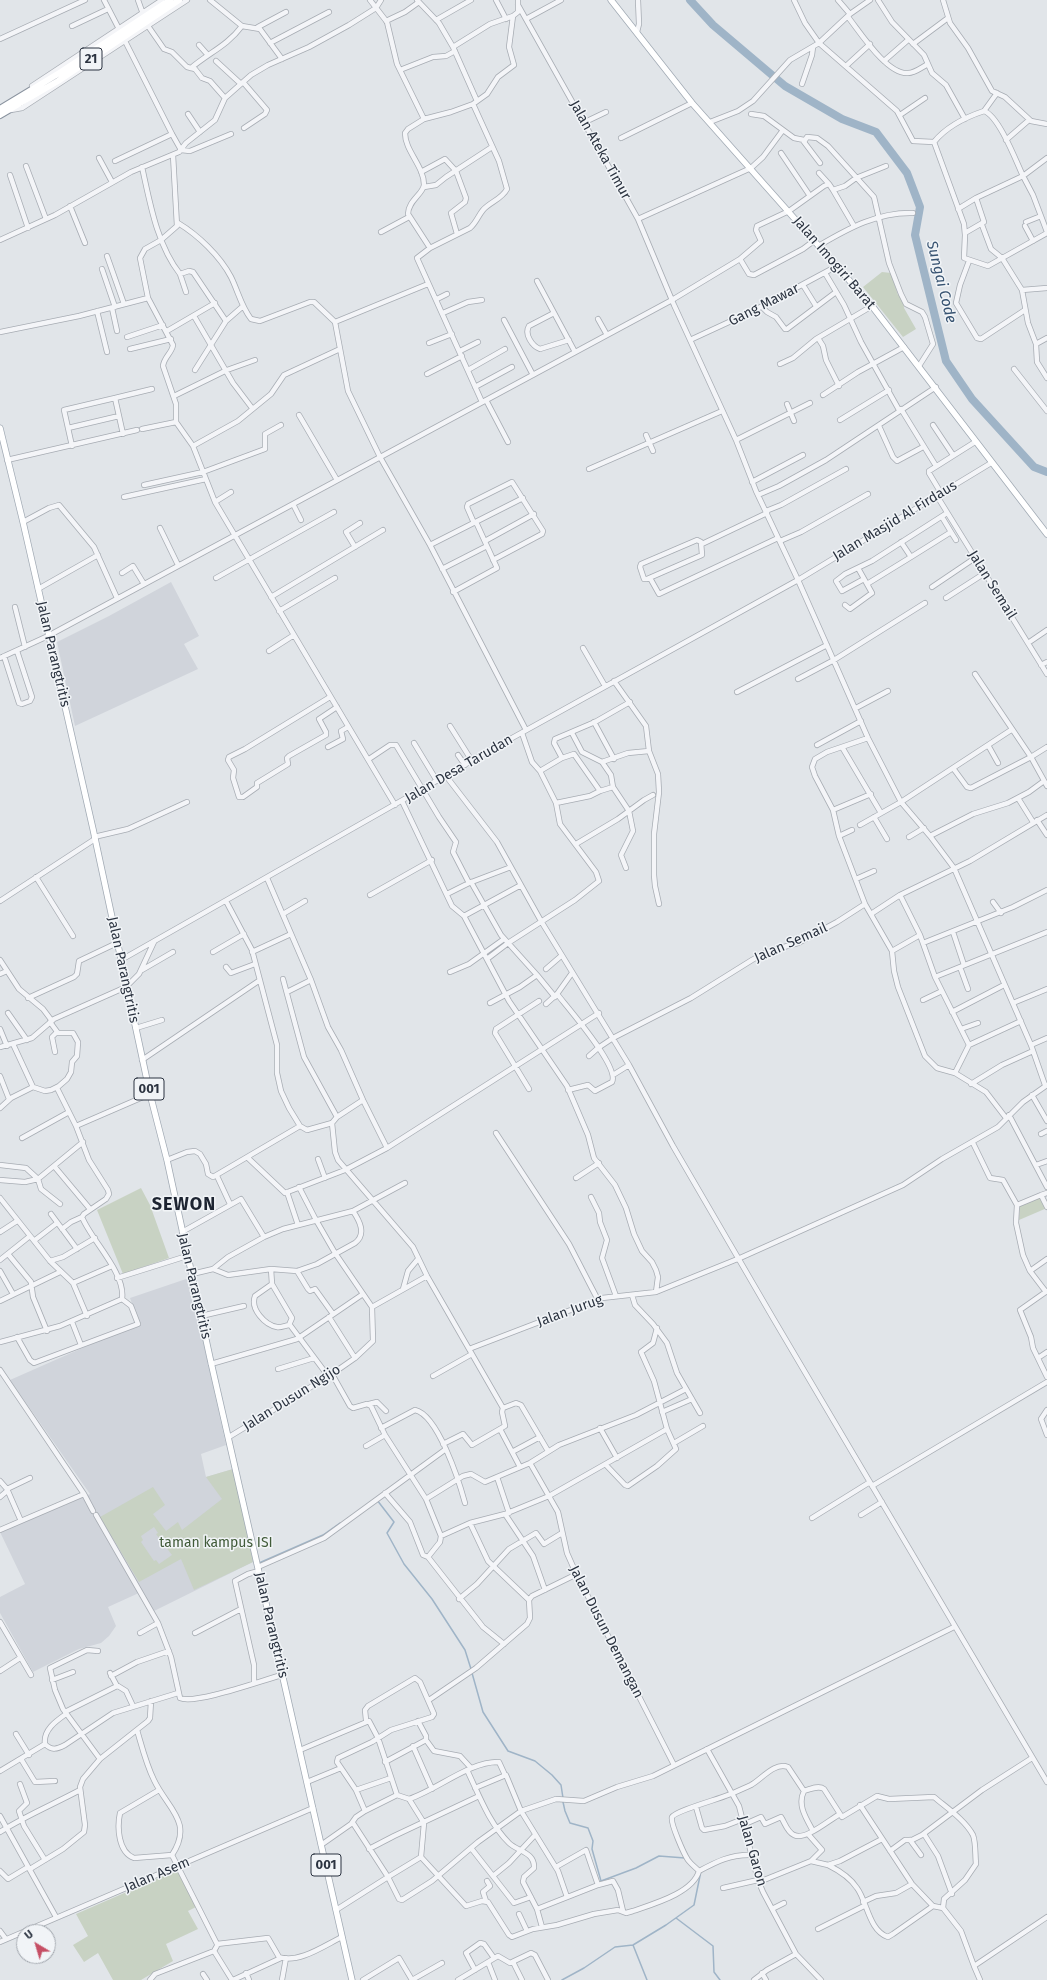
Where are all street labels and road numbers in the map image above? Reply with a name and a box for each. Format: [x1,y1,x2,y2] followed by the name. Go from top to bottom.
[80,48,102,70] road number: 21
[566,97,634,203] street label: Jalan Ateka Timur
[789,213,879,313] street label: Jalan Imogiri Barat
[726,280,802,330] street label: Gang Mawar
[830,477,960,565] street label: Jalan Masjid Al Firdaus
[964,547,1020,623] street label: Jalan Semail
[33,599,73,709] street label: Jalan Parangtritis
[402,731,516,807] street label: Jalan Desa Tarudan
[104,915,142,1025] street label: Jalan Parangtritis
[752,919,830,967] street label: Jalan Semail
[134,1078,164,1100] road number: 001
[174,1231,214,1341] street label: Jalan Parangtritis
[535,1291,605,1331] street label: Jalan Jurug
[240,1361,344,1435] street label: Jalan Dusun Ngijo
[565,1563,647,1701] street label: Jalan Dusun Demangan
[251,1570,291,1680] street label: Jalan Parangtritis
[734,1814,770,1888] street label: Jalan Garon
[122,1854,192,1896] street label: Jalan Asem
[311,1854,341,1876] road number: 001

